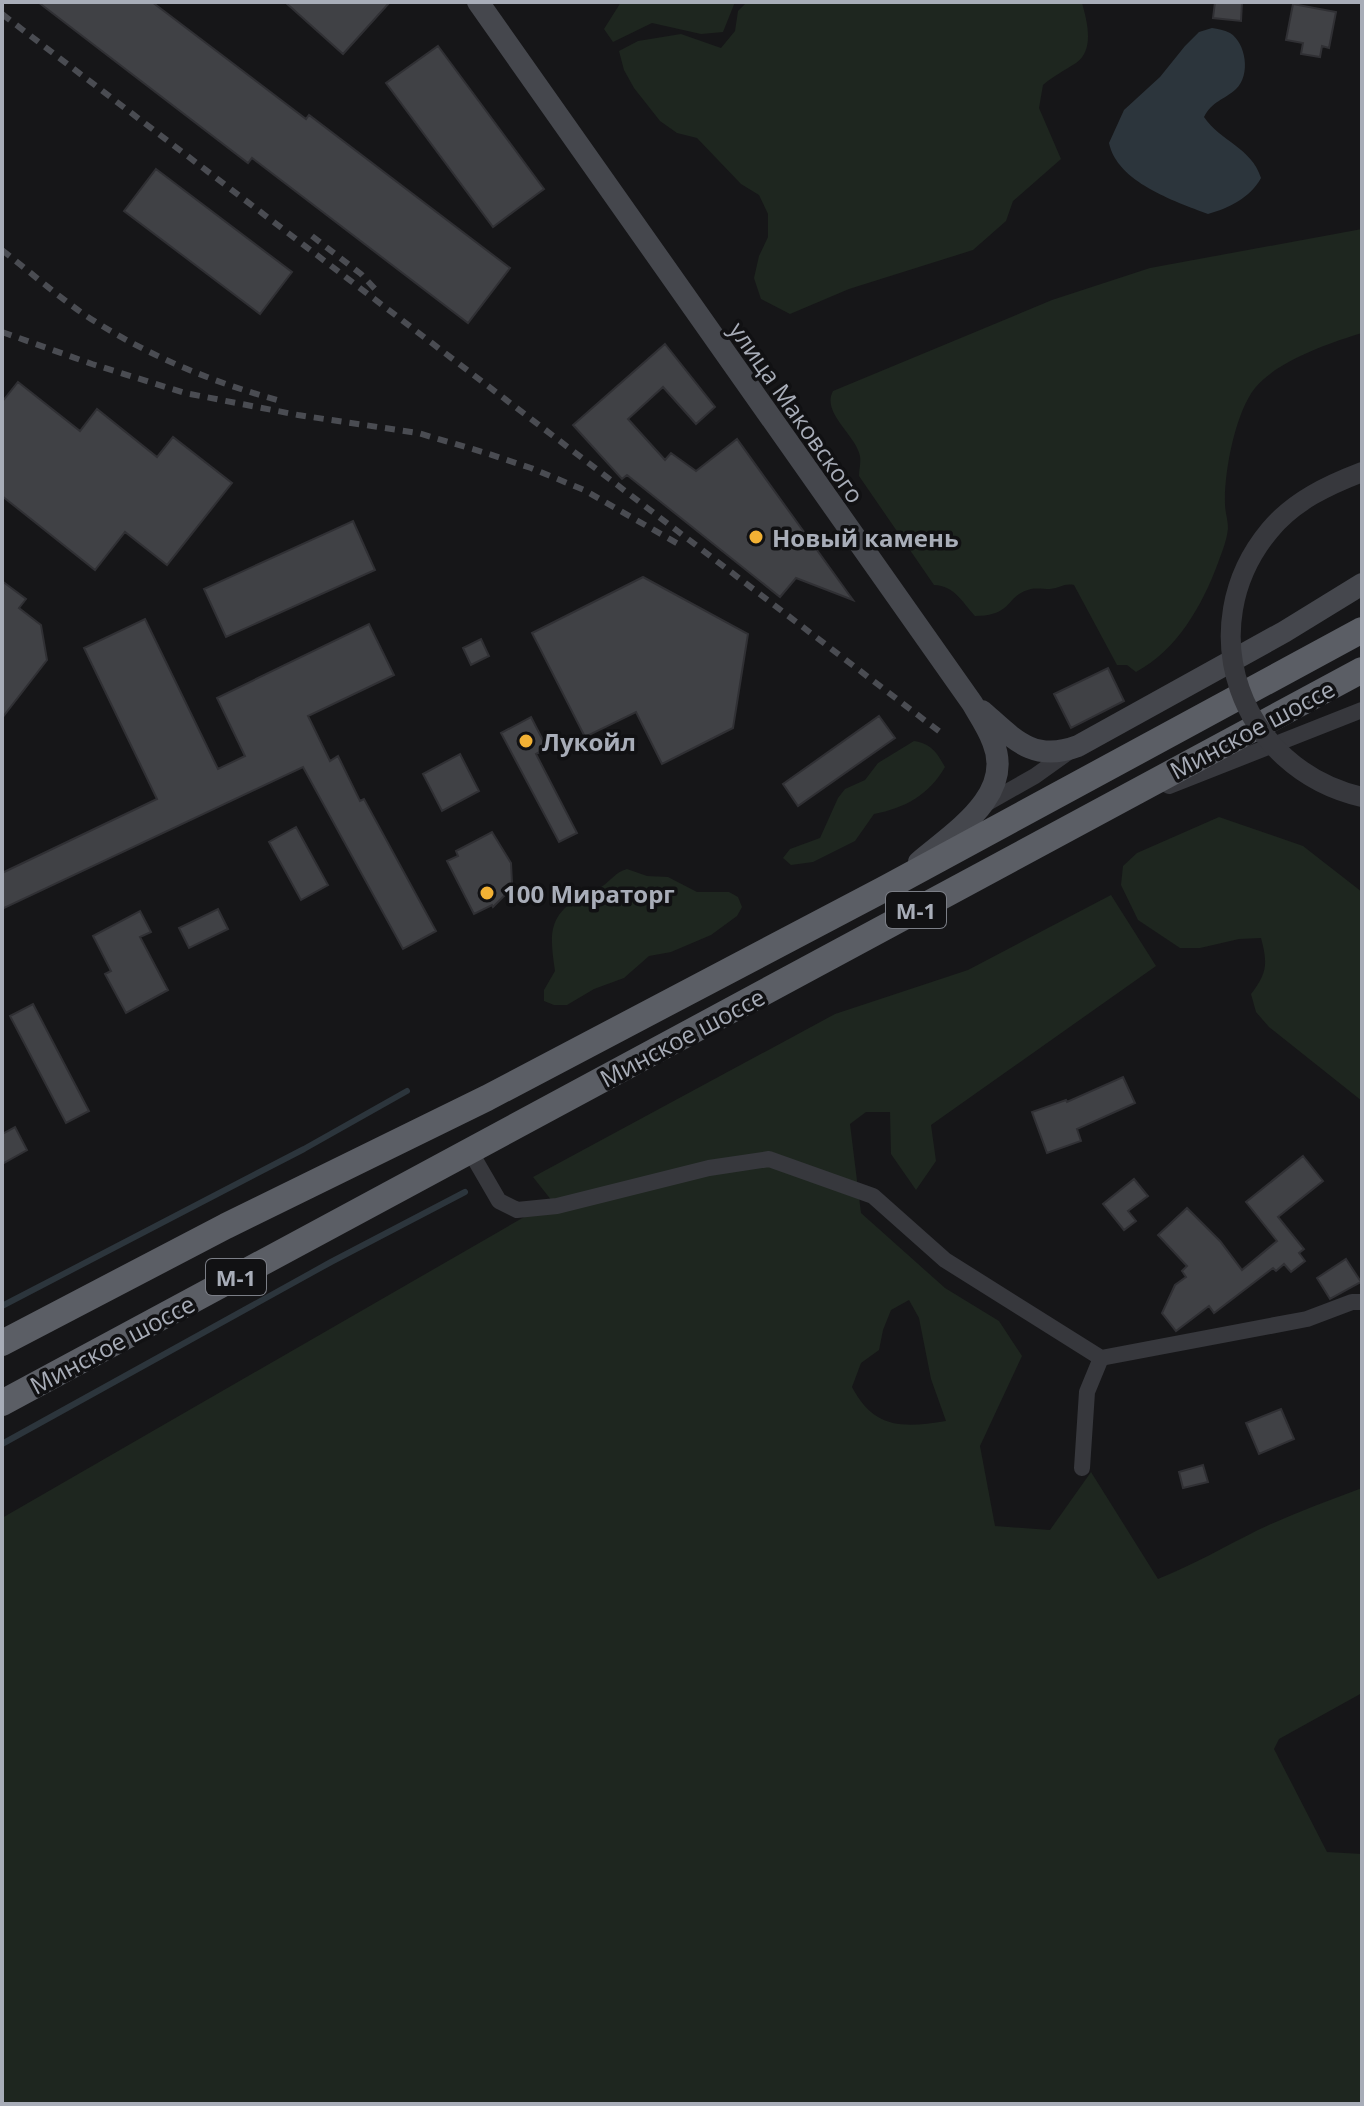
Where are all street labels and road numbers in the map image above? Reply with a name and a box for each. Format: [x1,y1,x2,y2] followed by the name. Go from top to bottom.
[722,315,872,509] street label: улица Маковского
[1164,672,1340,786] street label: Минское шоссе
[886,892,946,928] road number: М-1
[594,980,770,1094] street label: Минское шоссе
[206,1259,266,1295] road number: М-1
[24,1287,200,1401] street label: Минское шоссе

